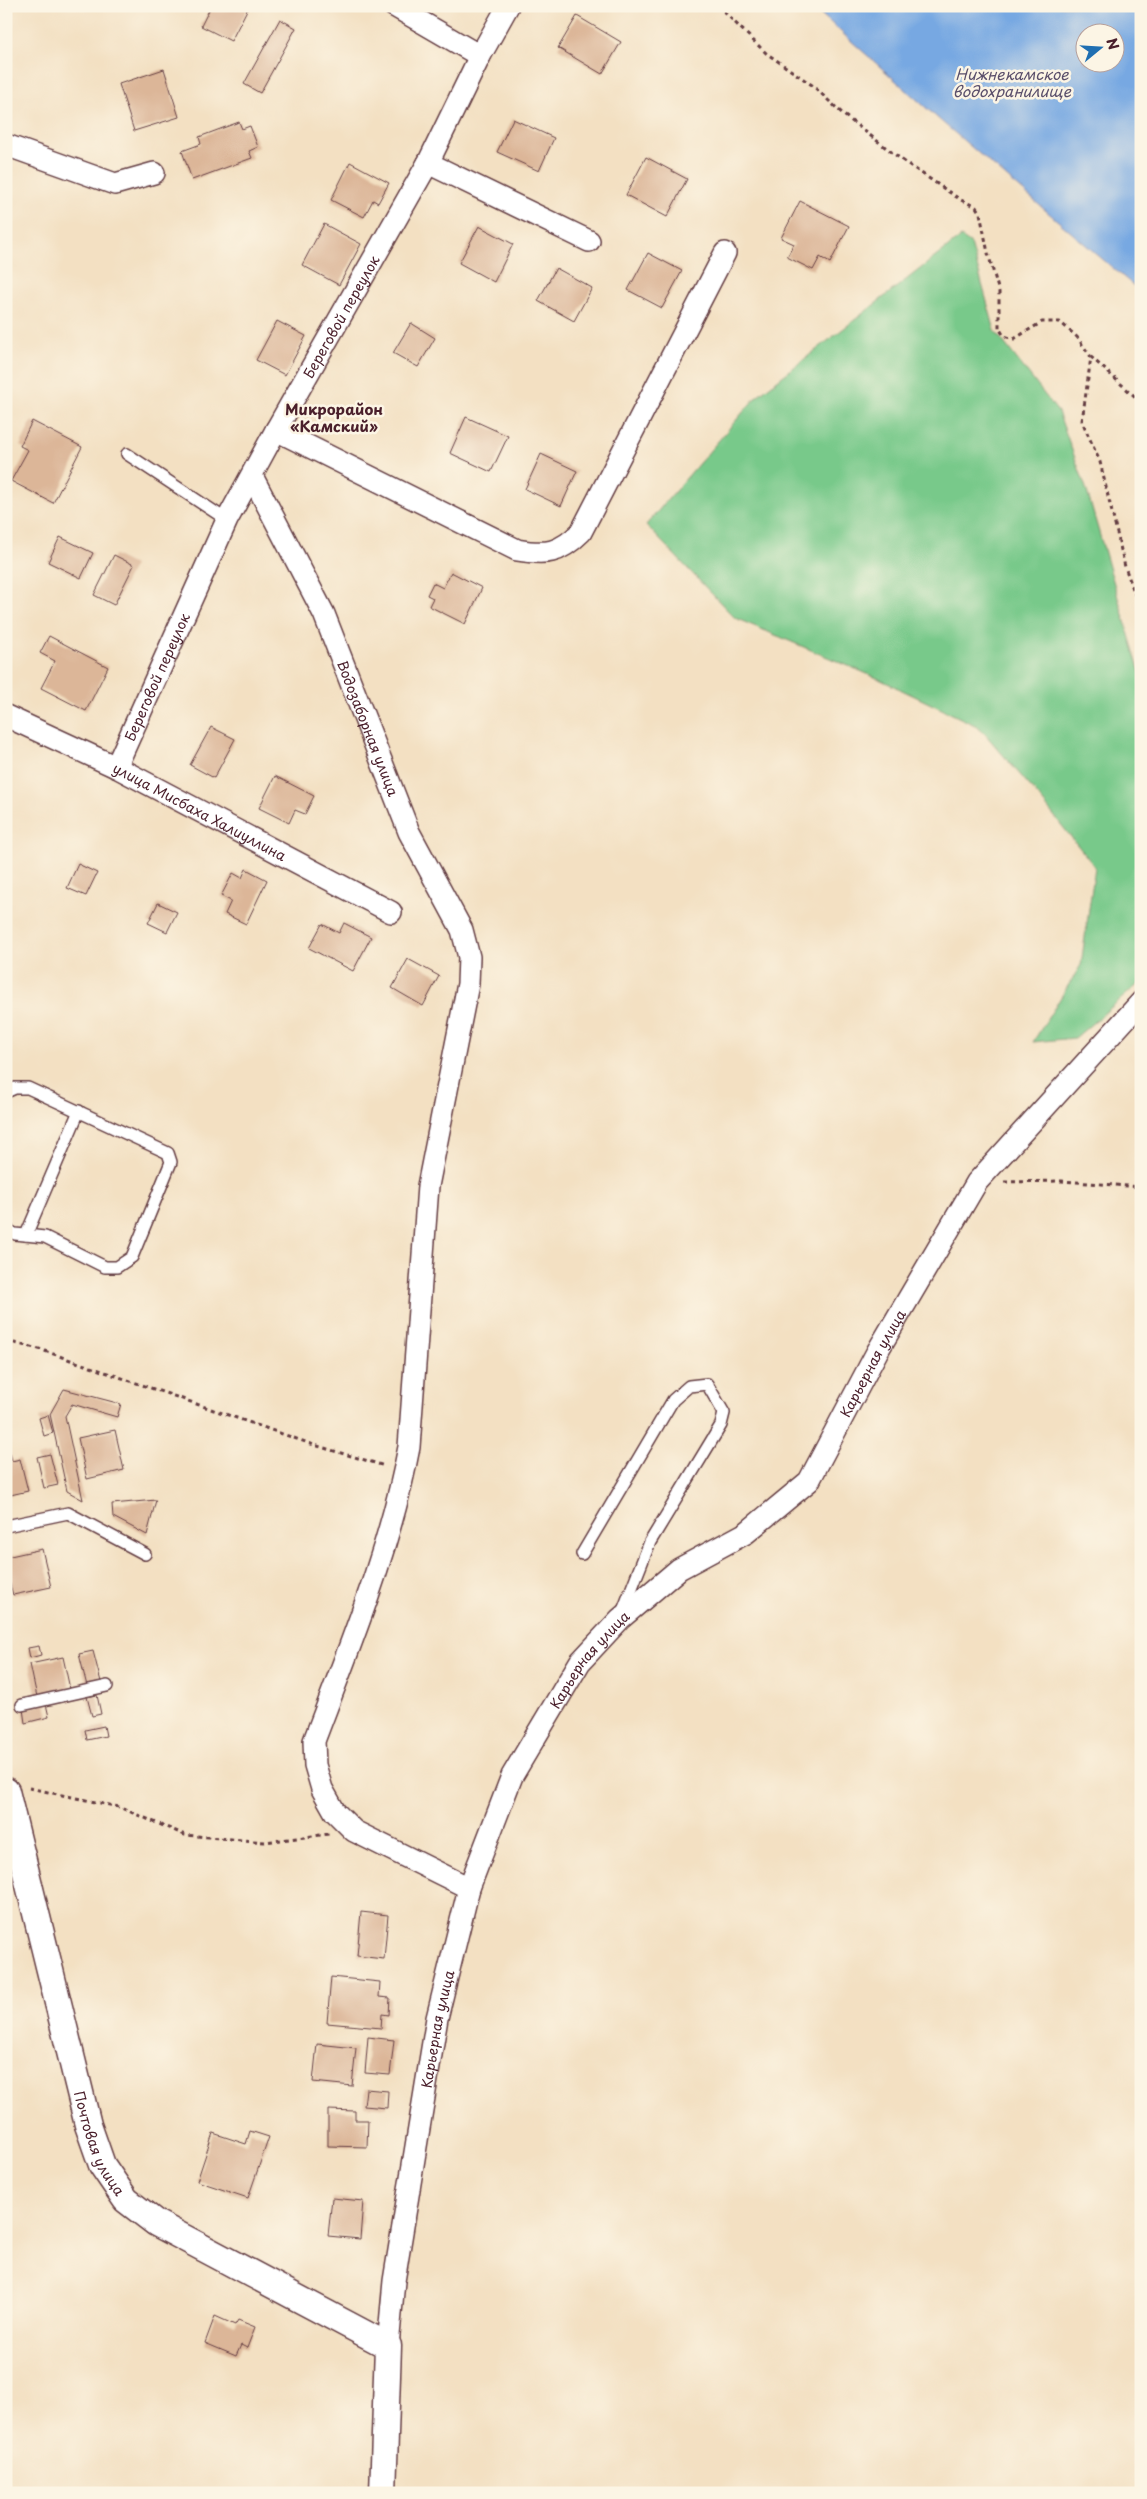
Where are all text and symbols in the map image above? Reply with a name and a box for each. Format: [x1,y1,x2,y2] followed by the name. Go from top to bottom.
[1074,22,1124,72] north arrow
[1101,35,1125,52] text: N
[953,62,1072,102] water label: Нижнекамское водохранилище
[297,250,384,382] street label: Береговой переулок
[285,397,383,437] district label: Микрорайон «Камский»
[119,609,195,744] street label: Береговой переулок
[332,657,405,799] street label: Водозаборная улица
[109,757,290,866] street label: улица Мисбаха Халиуллина
[834,1305,910,1421] street label: Карьерная улица
[544,1605,634,1712] street label: Карьерная улица
[415,1968,459,2090] street label: Карьерная улица
[69,2089,130,2200] street label: Почтовая улица

